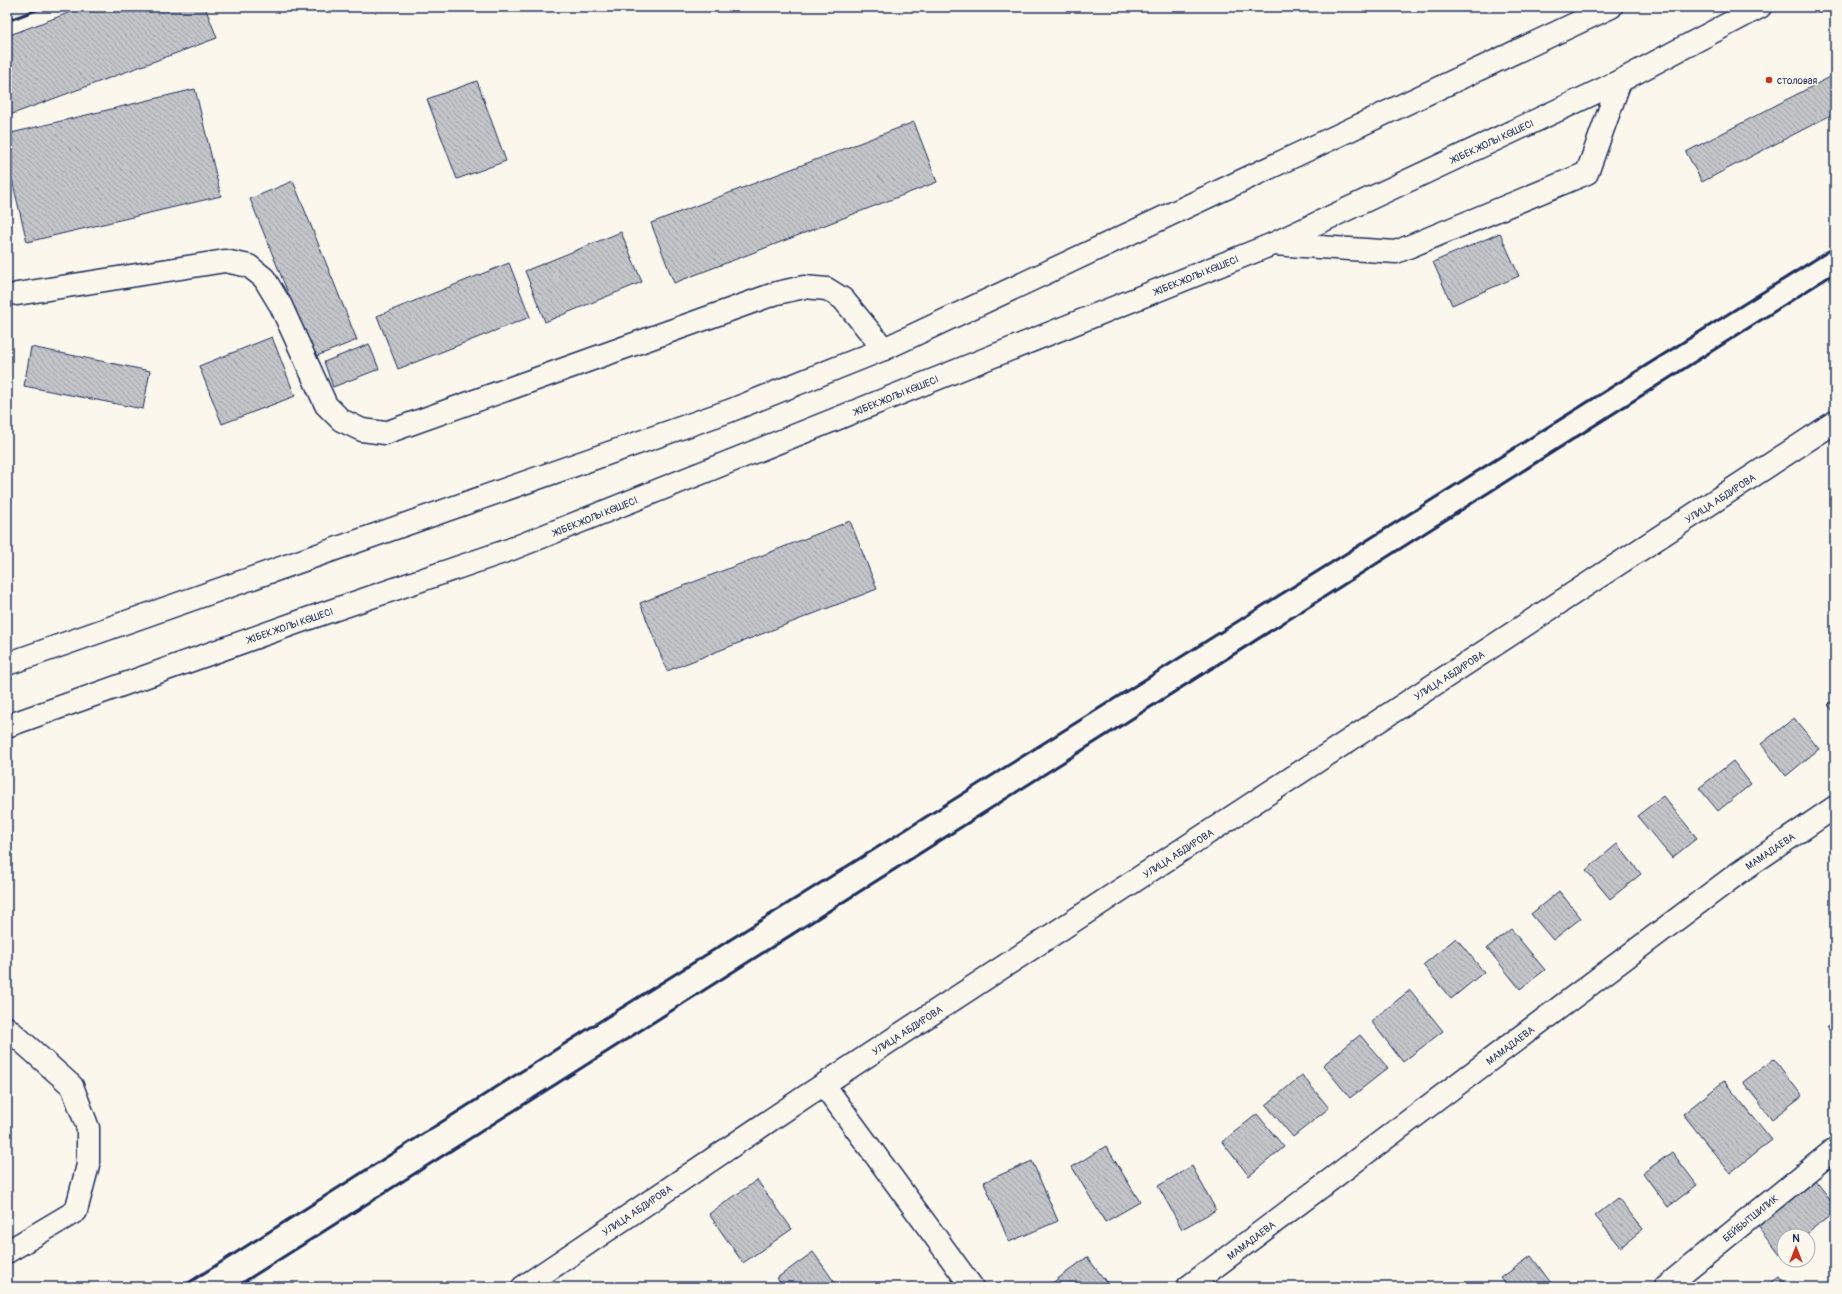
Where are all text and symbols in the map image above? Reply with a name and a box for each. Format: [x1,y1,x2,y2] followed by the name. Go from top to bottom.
[1764,75,1774,85] marker: столовая
[1777,75,1817,87] place label: столовая
[1447,117,1536,167] street label: ЖІБЕК ЖОЛЫ КӨШЕСІ
[1150,253,1240,299] street label: ЖІБЕК ЖОЛЫ КӨШЕСІ
[850,373,940,419] street label: ЖІБЕК ЖОЛЫ КӨШЕСІ
[1683,471,1759,526] street label: УЛИЦА АБДИРОВА
[549,494,639,540] street label: ЖІБЕК ЖОЛЫ КӨШЕСІ
[244,606,335,647] street label: ЖІБЕК ЖОЛЫ КӨШЕСІ
[1412,648,1488,703] street label: УЛИЦА АБДИРОВА
[1141,826,1217,881] street label: УЛИЦА АБДИРОВА
[1743,831,1798,873] street label: МАМАДАЕВА
[870,1003,946,1058] street label: УЛИЦА АБДИРОВА
[1484,1023,1537,1068] street label: МАМАДАЕВА
[600,1183,675,1239] street label: УЛИЦА АБДИРОВА
[1720,1192,1781,1245] street label: БЕЙБЫТШИЛИК
[1225,1218,1278,1263] street label: МАМАДАЕВА
[1776,1228,1816,1268] north arrow
[1792,1232,1800,1245] text: N

